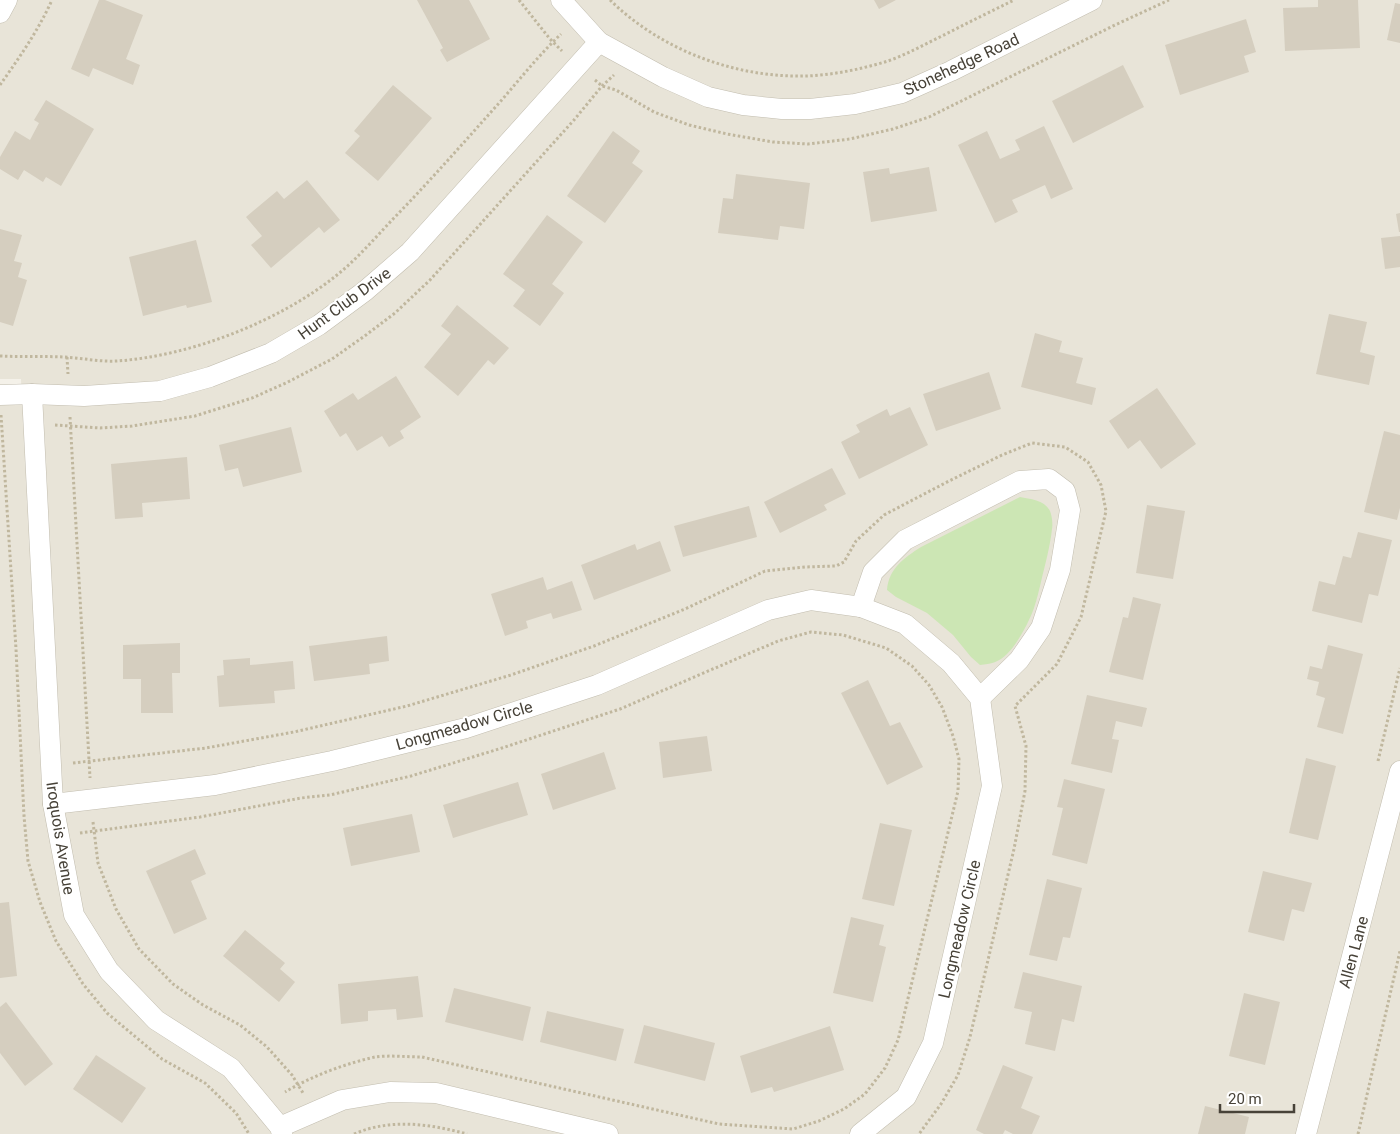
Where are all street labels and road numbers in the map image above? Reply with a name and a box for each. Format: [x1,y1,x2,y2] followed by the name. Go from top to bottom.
[900,29,1022,100] street label: Stonehedge Road
[294,263,394,344] street label: Hunt Club Drive
[394,697,535,754] street label: Longmeadow Circle
[42,780,79,896] street label: Iroquois Avenue
[934,858,985,1000] street label: Longmeadow Circle
[1335,914,1372,990] street label: Allen Lane

